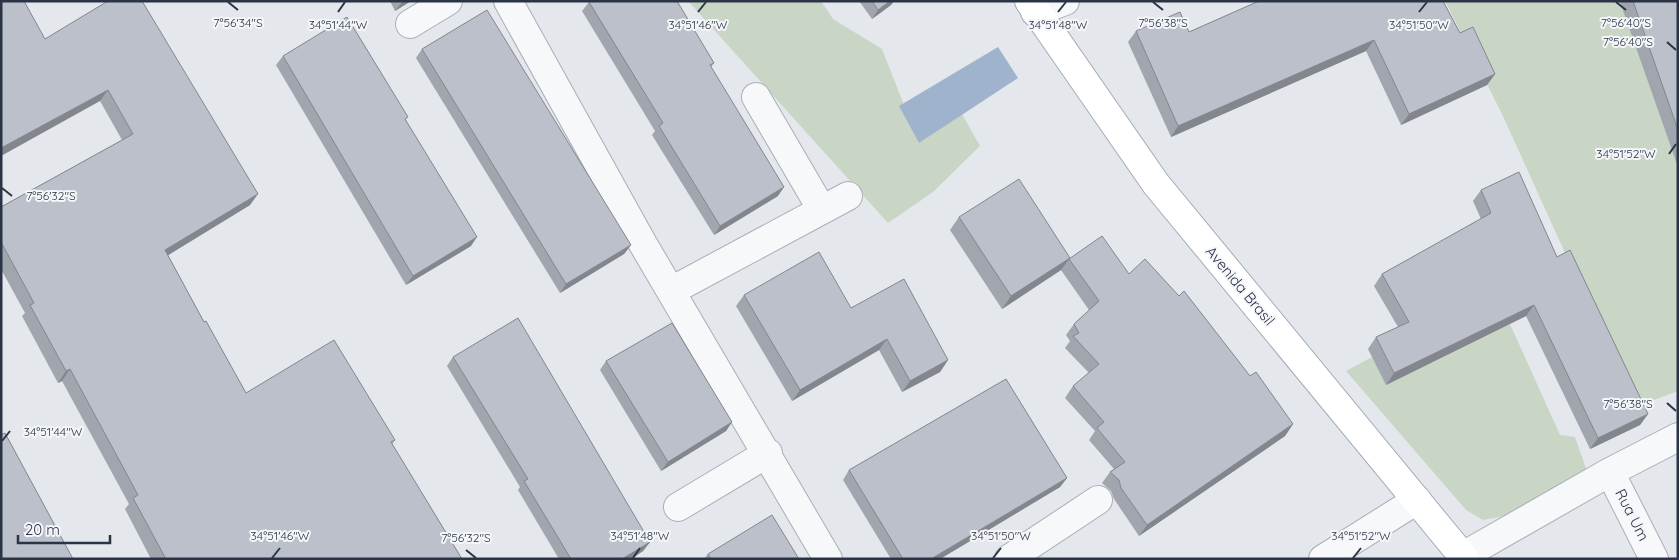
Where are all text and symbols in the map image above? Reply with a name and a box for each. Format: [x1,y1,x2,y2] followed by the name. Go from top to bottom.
[213,15,263,30] text: 7°56'34"S
[1138,15,1188,30] text: 7°56'38"S
[1601,15,1651,30] text: 7°56'40"S
[309,17,368,32] text: 34°51'44"W
[669,17,728,32] text: 34°51'46"W
[1029,17,1088,32] text: 34°51'48"W
[1389,17,1449,32] text: 34°51'50"W
[1603,34,1653,49] text: 7°56'40"S
[1596,146,1656,161] text: 34°51'52"W
[26,188,76,203] text: 7°56'32"S
[1202,242,1279,329] street label: Avenida Brasil
[1603,396,1653,411] text: 7°56'38"S
[24,424,83,439] text: 34°51'44"W
[1611,486,1654,544] street label: Rua Um
[18,512,110,544] scale bar
[25,520,60,539] text: 20 m
[251,528,310,543] text: 34°51'46"W
[611,528,670,543] text: 34°51'48"W
[971,528,1031,543] text: 34°51'50"W
[1331,528,1391,543] text: 34°51'52"W
[441,530,491,545] text: 7°56'32"S

